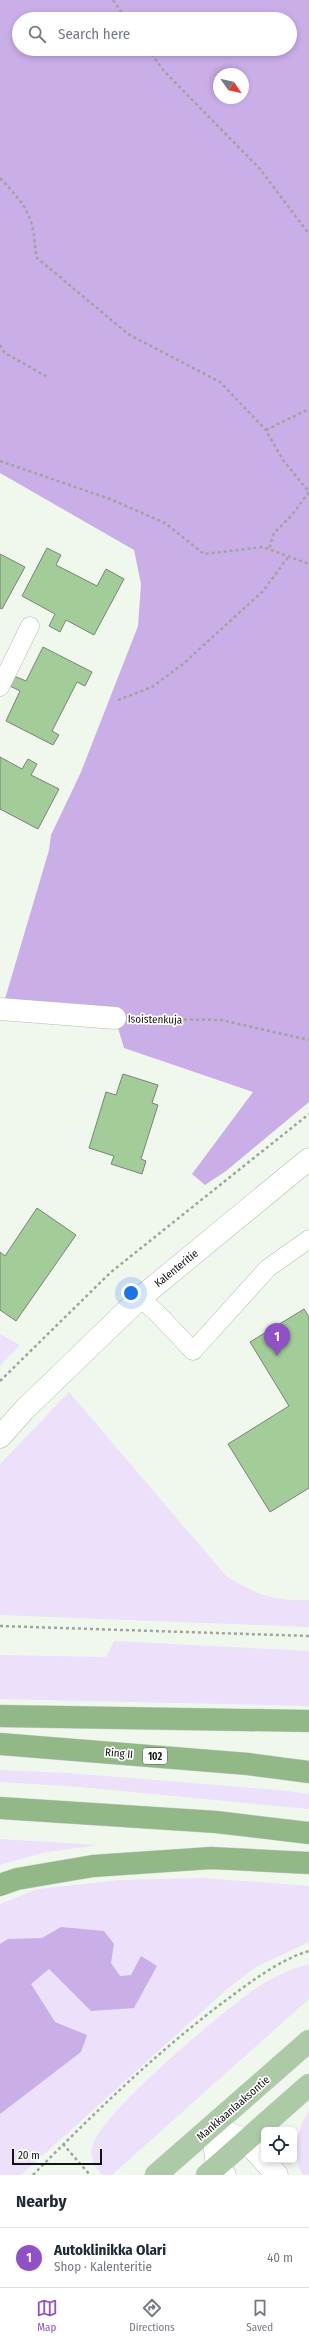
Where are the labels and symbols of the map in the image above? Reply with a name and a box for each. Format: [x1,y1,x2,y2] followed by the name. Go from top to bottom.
[213,68,249,104] north arrow
[128,1013,182,1026] street label: Isoistenkuja
[152,1247,201,1290] street label: Kalenteritie
[121,1283,141,1303] your location
[264,1323,290,1356] pin: 1
[104,1746,134,1761] street label: Ring II
[143,1748,167,1764] road number: 102
[194,2073,272,2144] street label: Mankkaanlaaksontie
[12,2147,102,2166] scale bar

